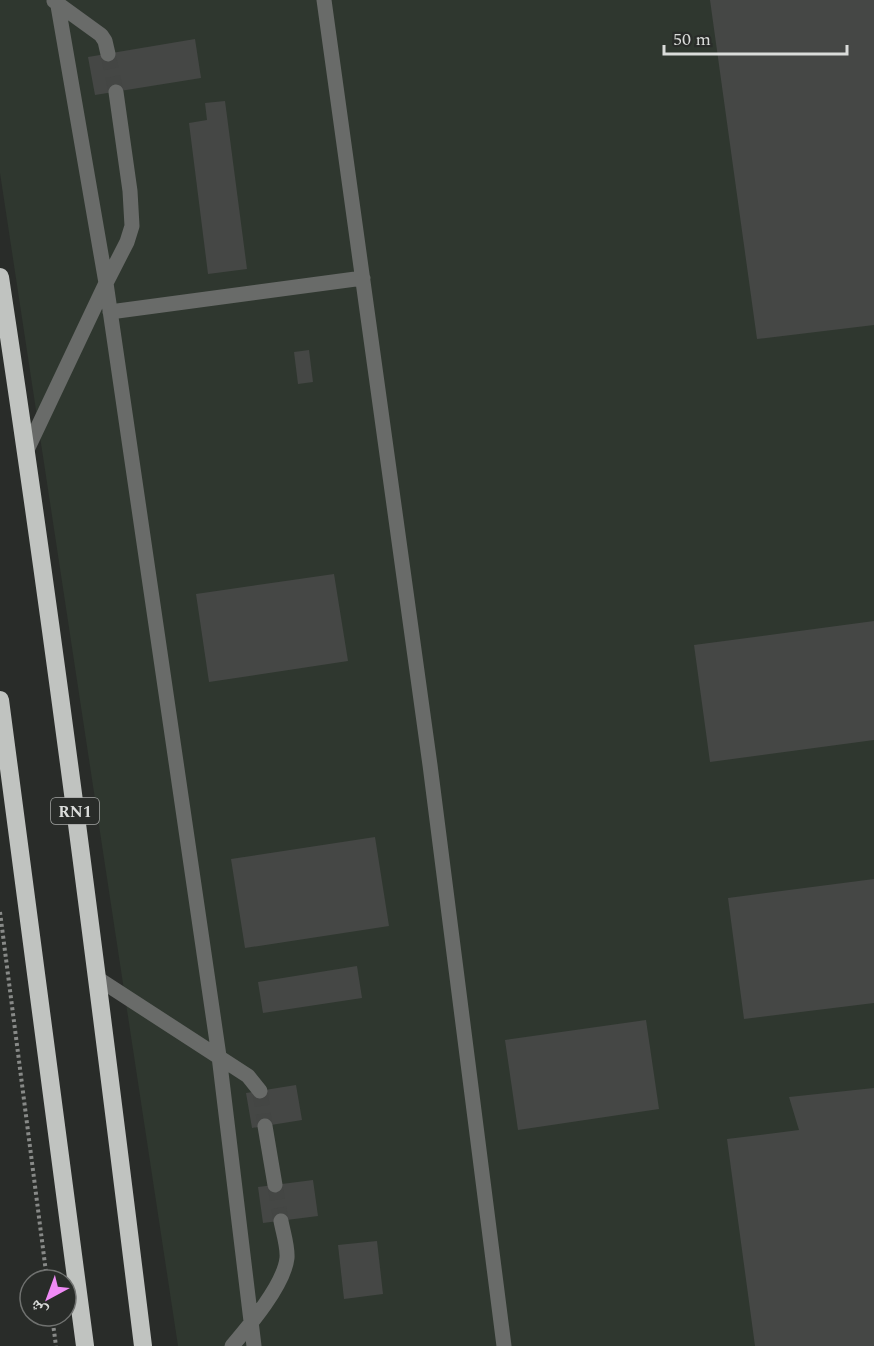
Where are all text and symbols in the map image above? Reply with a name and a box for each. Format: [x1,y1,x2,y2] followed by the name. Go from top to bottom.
[664,18,847,56] scale bar
[673,26,711,53] text: 50 m
[51,798,99,824] road number: RN1
[18,1268,78,1328] north arrow
[25,1294,53,1323] text: ش

